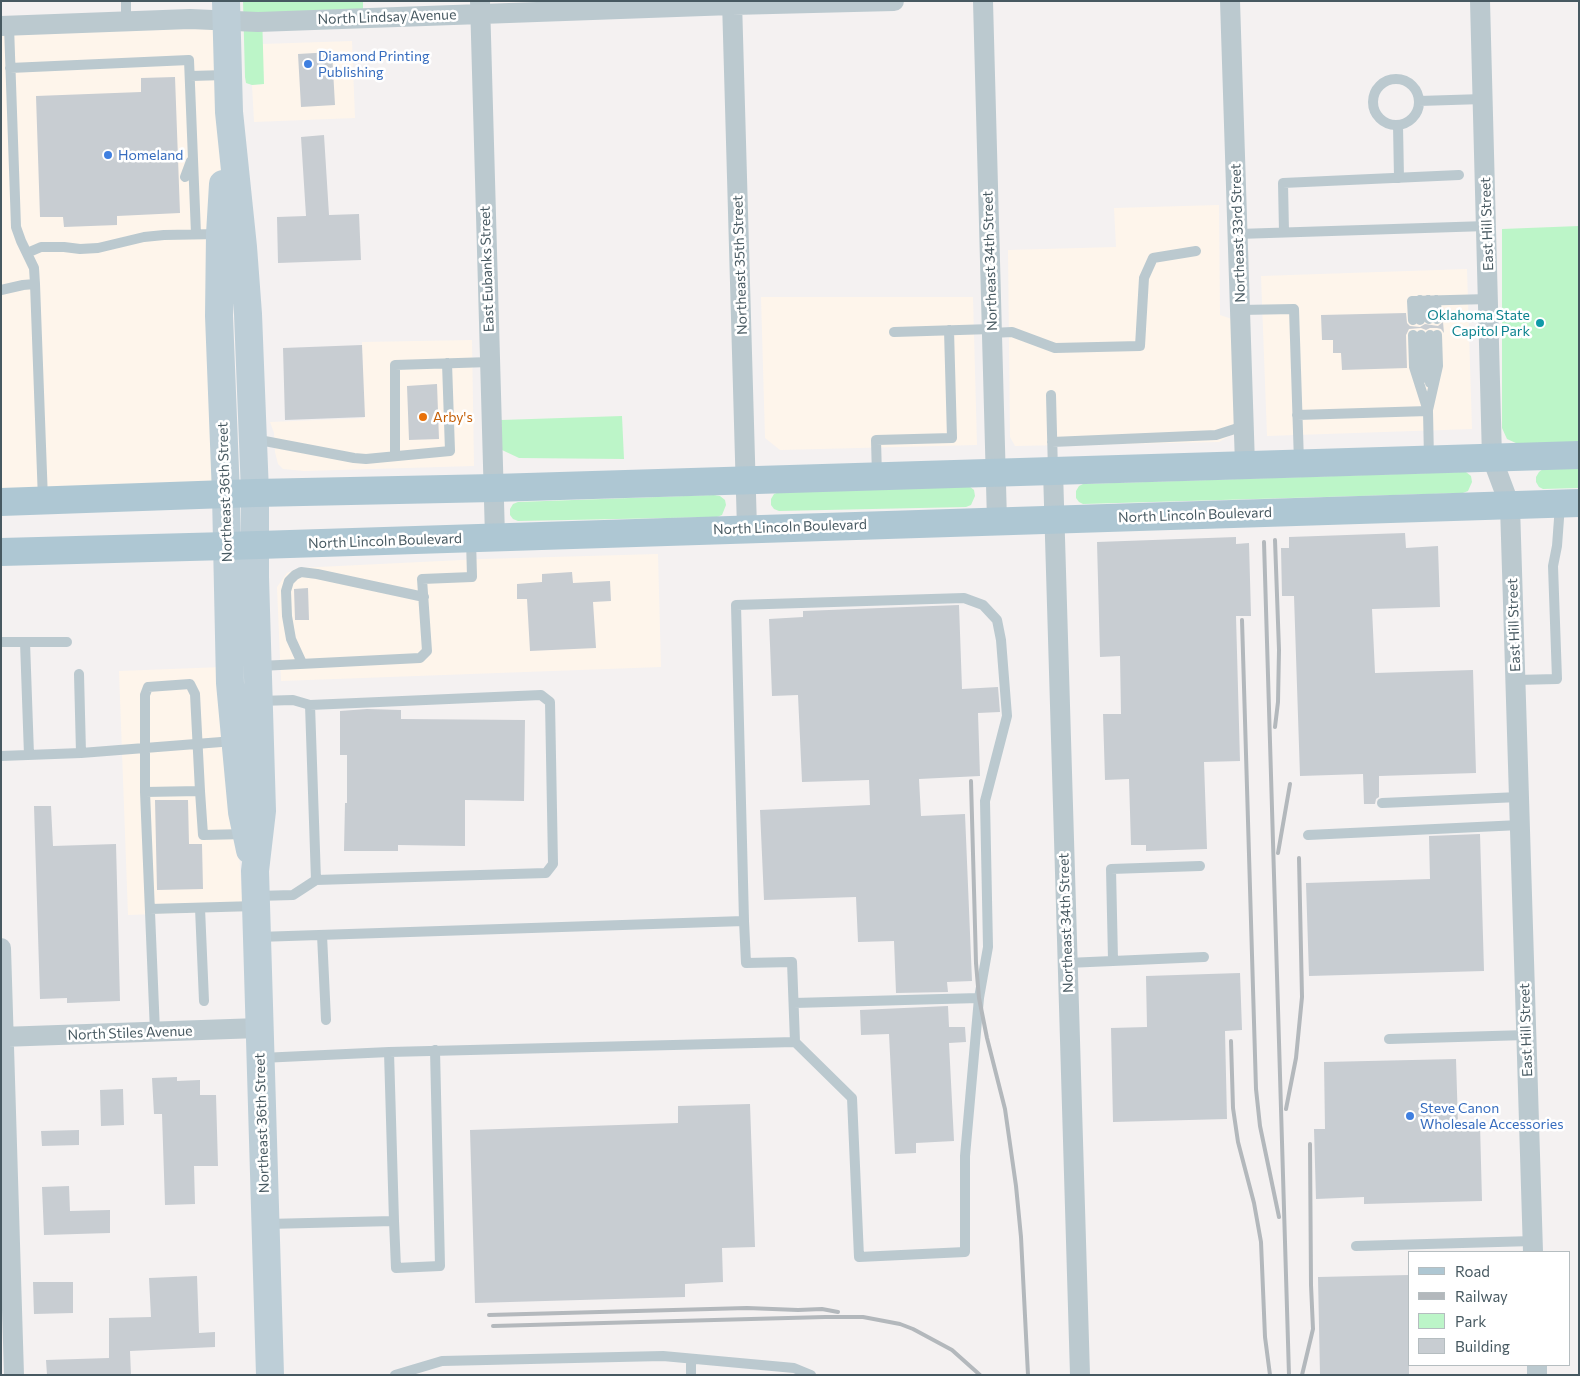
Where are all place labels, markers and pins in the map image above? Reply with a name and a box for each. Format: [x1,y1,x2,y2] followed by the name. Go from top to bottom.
[318,48,430,80] place label: Diamond Printing Publishing
[302,58,314,70] marker: Diamond Printing Publishing
[118,147,183,163] place label: Homeland
[102,149,114,161] marker: Homeland
[1427,307,1530,340] place label: Oklahoma State Capitol Park
[1534,317,1546,329] marker: Oklahoma State Capitol Park
[433,409,473,425] place label: Arby's
[417,411,429,423] marker: Arby's
[1420,1100,1564,1132] place label: Steve Canon Wholesale Accessories
[1404,1110,1416,1122] marker: Steve Canon Wholesale Accessories

